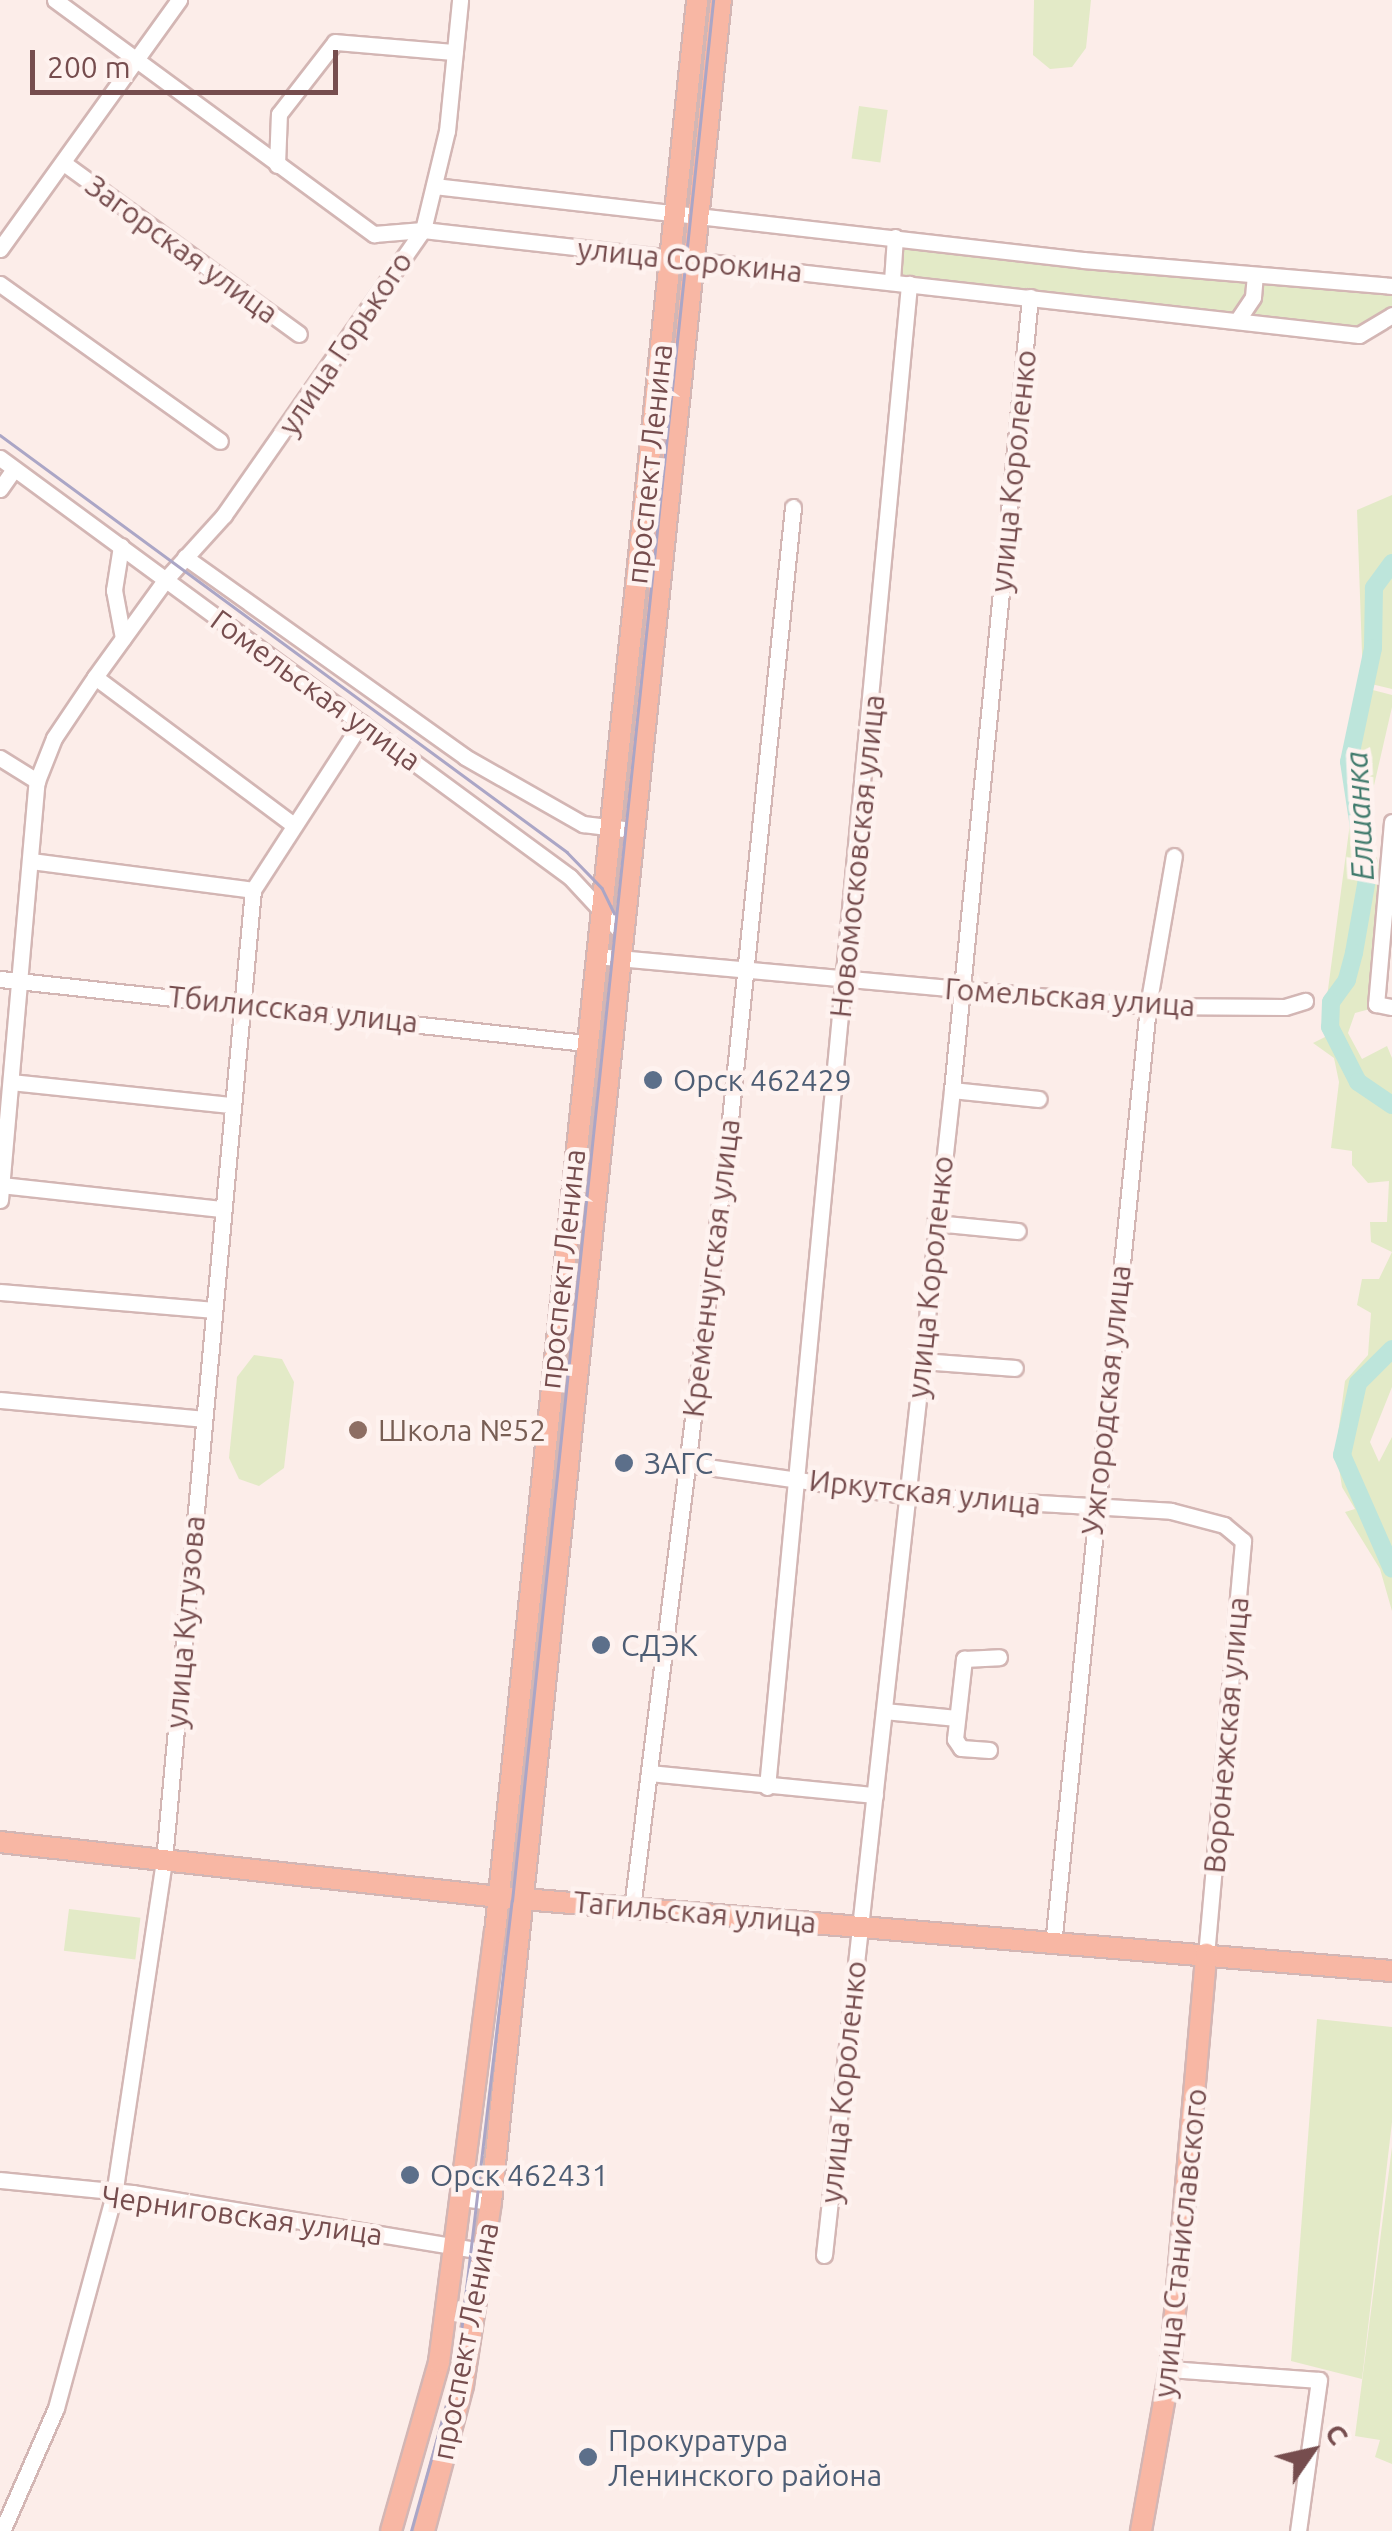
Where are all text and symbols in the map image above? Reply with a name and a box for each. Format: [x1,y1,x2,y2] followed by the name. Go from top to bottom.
[35,30,342,92] scale bar
[47,50,131,84] text: 200 m
[79,167,285,331] street label: Загорская улица
[576,230,804,290] street label: улица Сорокина
[270,244,420,442] street label: улица Горького
[618,342,680,586] street label: проспект Ленина
[982,348,1044,594] street label: улица Короленко
[204,602,428,778] street label: Гомельская улица
[822,693,892,1019] street label: Новомосковская улица
[1336,750,1382,882] water label: Елшанка
[944,970,1196,1024] street label: Гомельская улица
[166,978,420,1040] street label: Тбилисская улица
[673,1062,852,1098] place label: Орск 462429
[642,1069,664,1091] marker: Орск 462429
[675,1117,747,1419] street label: Кременчугская улица
[531,1147,593,1391] street label: проспект Ленина
[899,1154,961,1400] street label: улица Короленко
[1074,1263,1138,1537] street label: Ужгородская улица
[378,1412,546,1448] place label: Школа №52
[347,1419,369,1441] marker: Школа №52
[644,1445,713,1481] place label: ЗАГС
[613,1452,635,1474] marker: ЗАГС
[807,1462,1043,1522] street label: Иркутская улица
[158,1514,212,1730] street label: улица Кутузова
[1196,1595,1256,1875] street label: Воронежская улица
[621,1627,698,1663] place label: СДЭК
[590,1634,612,1656] marker: СДЭК
[572,1883,818,1941] street label: Тагильская улица
[812,1959,874,2205] street label: улица Короленко
[1146,2087,1214,2399] street label: улица Станиславского
[430,2157,609,2193] place label: Орск 462431
[399,2164,421,2186] marker: Орск 462431
[99,2177,385,2253] street label: Черниговская улица
[424,2219,506,2463] street label: проспект Ленина
[1262,2401,1362,2501] north arrow
[1319,2418,1355,2450] text: С
[608,2422,882,2492] place label: Прокуратура Ленинского района
[577,2446,599,2468] marker: Прокуратура Ленинского района

